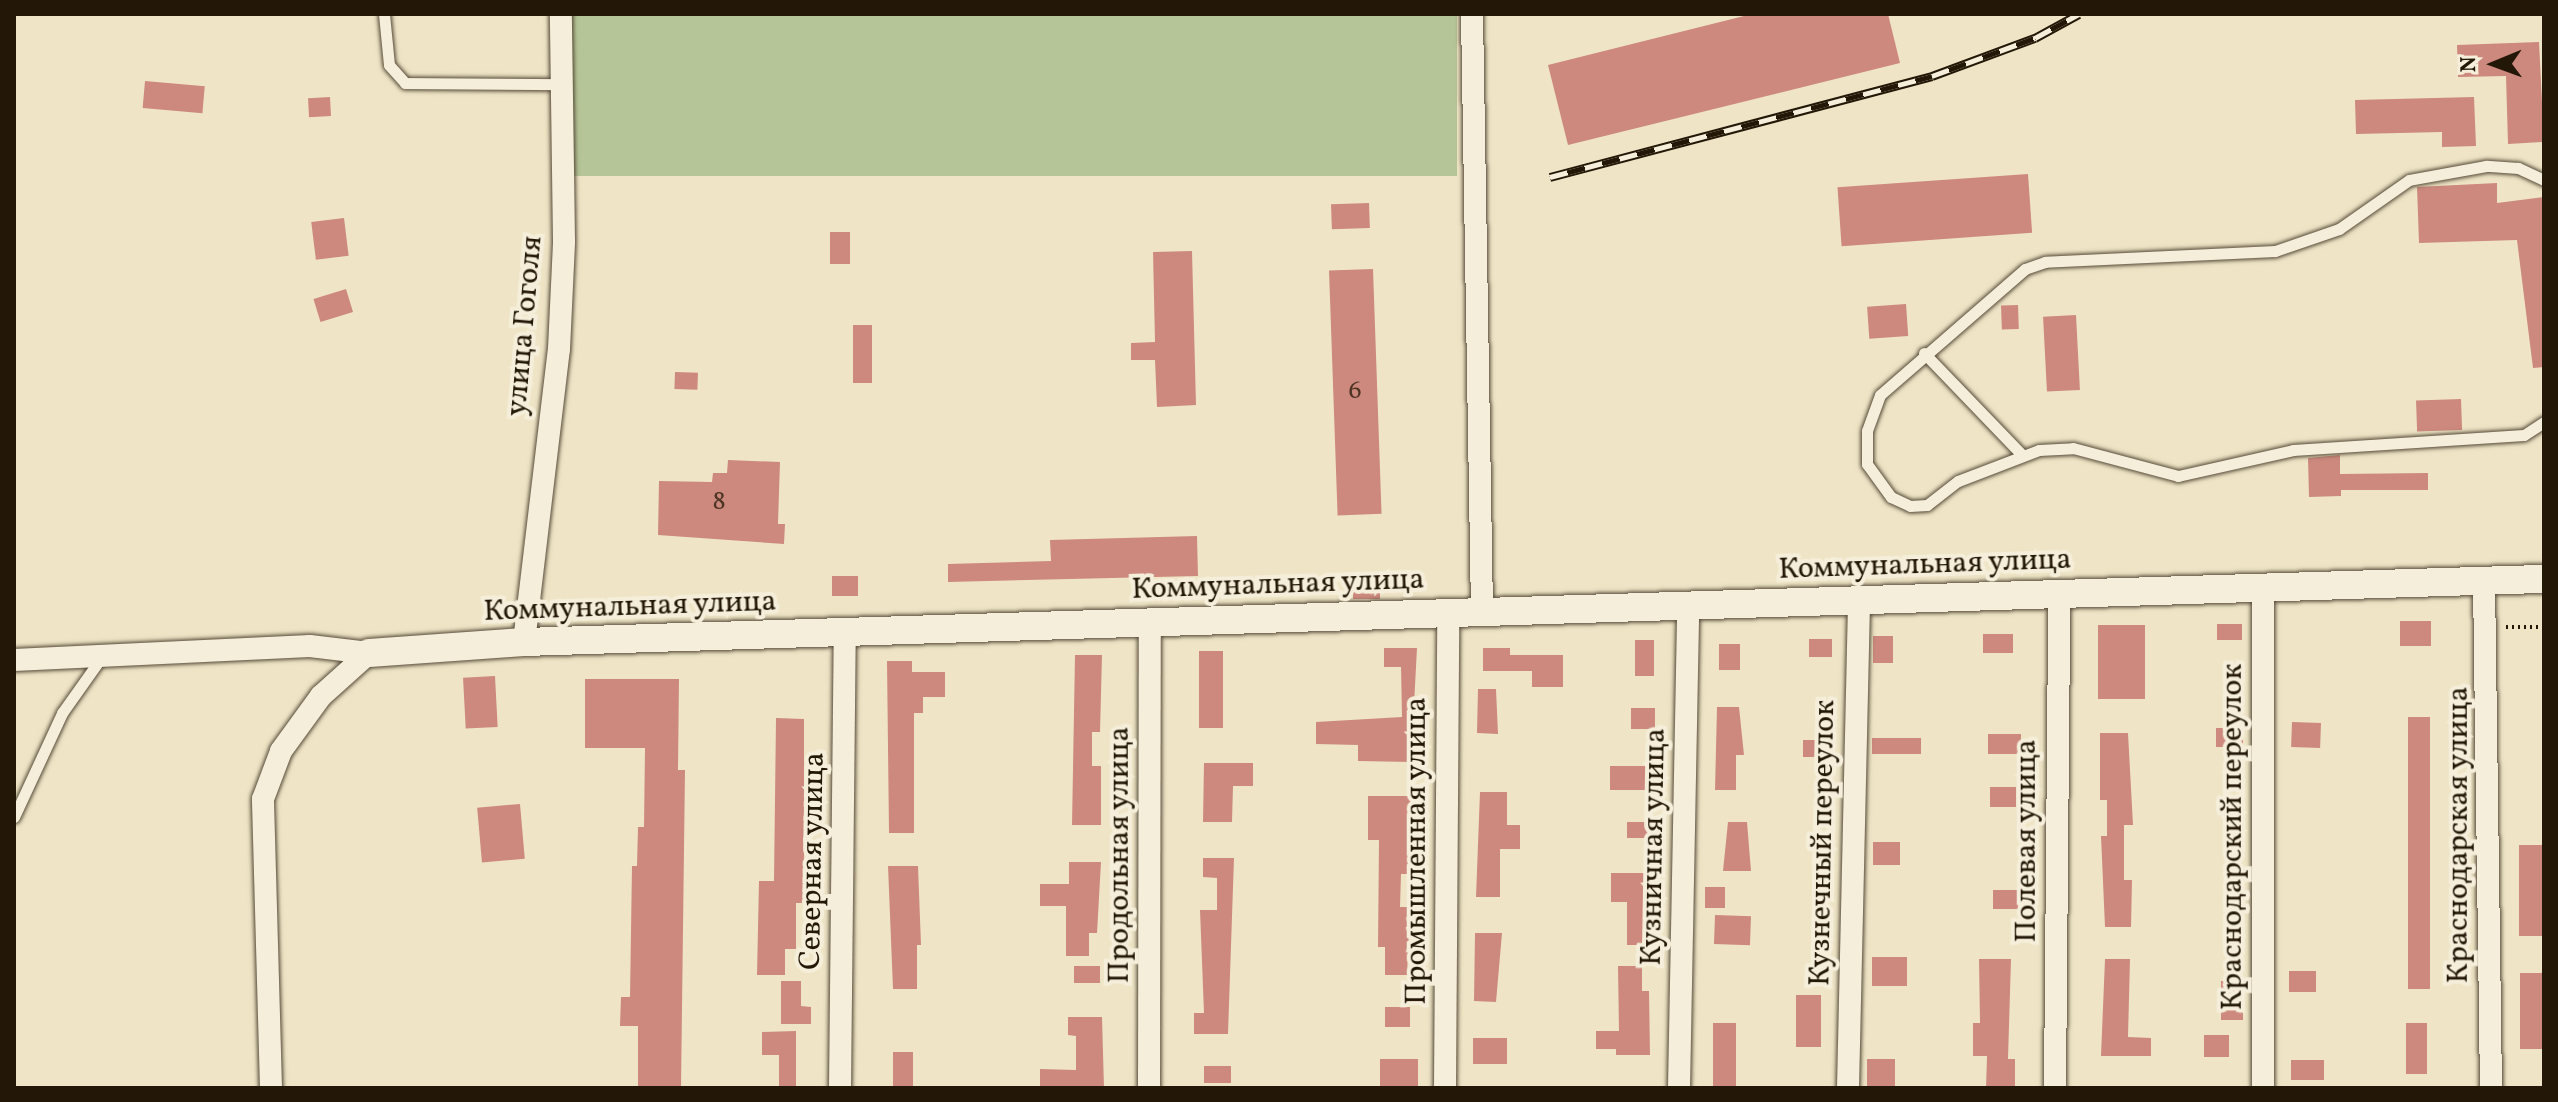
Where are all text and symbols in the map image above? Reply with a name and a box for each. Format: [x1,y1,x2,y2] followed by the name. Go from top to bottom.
[2454,24,2534,104] north arrow
[2454,56,2485,73] text: N
[499,234,551,418] street label: улица Гоголя
[1348,376,1362,408] house number: 6
[712,487,726,519] house number: 8
[1778,542,2072,588] street label: Коммунальная улица
[1131,562,1425,608] street label: Коммунальная улица
[483,584,777,630] street label: Коммунальная улица
[2215,664,2251,1010] street label: Краснодарский переулок
[2441,686,2477,984] street label: Краснодарская улица
[1399,697,1435,1005] street label: Промышленная улица
[1803,700,1843,986] street label: Кузнечный переулок
[1102,726,1138,984] street label: Продольная улица
[1634,727,1674,967] street label: Кузничная улица
[2009,739,2045,943] street label: Полевая улица
[793,751,833,971] street label: Северная улица

